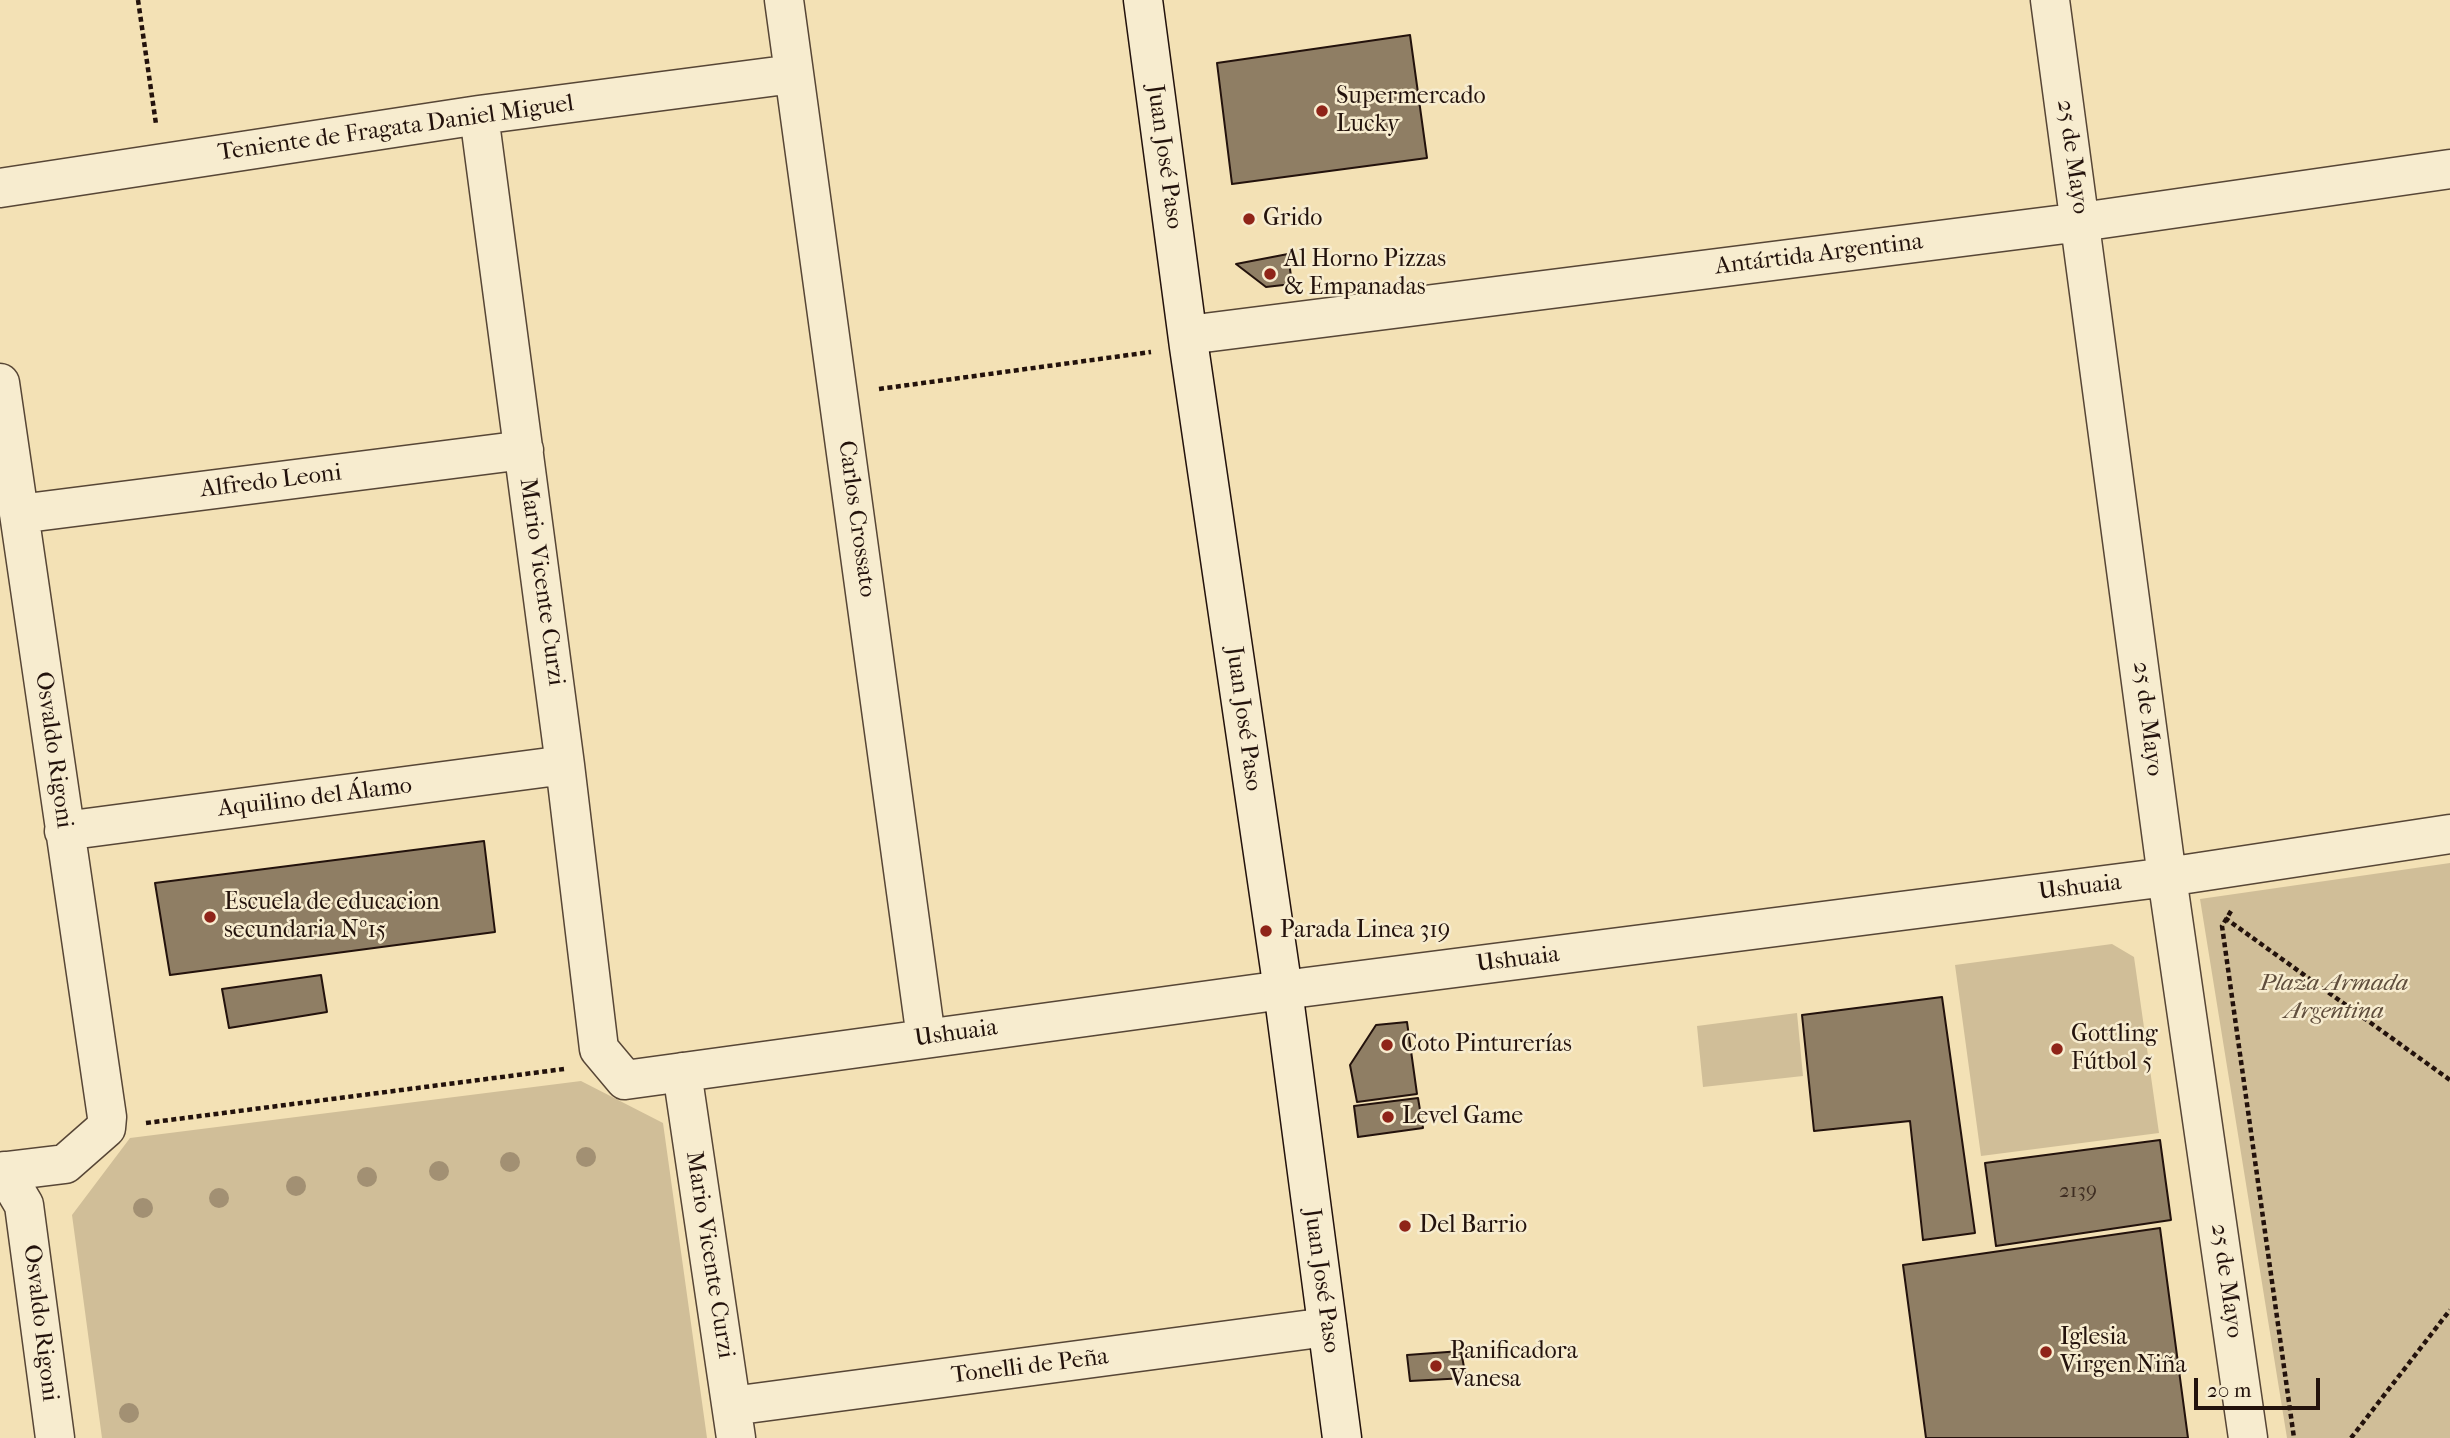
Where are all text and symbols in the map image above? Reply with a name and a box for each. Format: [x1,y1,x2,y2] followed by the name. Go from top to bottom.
[1140,83,1188,231] street label: Juan José Paso
[1336,83,1486,139] place label: Supermercado Lucky
[216,90,576,168] street label: Teniente de Fragata Daniel Miguel
[2050,98,2094,216] street label: 25 de Mayo
[1314,103,1330,119] marker: Supermercado Lucky
[1263,205,1322,233] place label: Grido
[1241,211,1257,227] marker: Grido
[1714,228,1924,282] street label: Antártida Argentina
[1284,246,1446,302] place label: Al Horno Pizzas & Empanadas
[1262,266,1278,282] marker: Al Horno Pizzas & Empanadas
[831,439,881,599] street label: Carlos Crossato
[199,459,343,505] street label: Alfredo Leoni
[512,476,570,688] street label: Mario Vicente Curzi
[1219,645,1267,793] street label: Juan José Paso
[2126,660,2168,778] street label: 25 de Mayo
[28,670,78,830] street label: Osvaldo Rigoni
[216,772,414,824] street label: Aquilino del Álamo
[2037,869,2123,907] street label: Ushuaia
[224,889,440,945] place label: Escuela de educacion secundaria Nº15
[202,909,218,925] marker: Escuela de educacion secundaria Nº15
[1280,917,1450,945] place label: Parada Linea 319
[1258,923,1274,939] marker: Parada Linea 319
[1475,941,1561,979] street label: Ushuaia
[2260,970,2408,1026] park label: Plaza Armada Argentina
[913,1014,999,1054] street label: Ushuaia
[2071,1021,2158,1077] place label: Gottling Fútbol 5
[1401,1031,1572,1059] place label: Coto Pinturerías
[1379,1037,1395,1053] marker: Coto Pinturerías
[2049,1041,2065,1057] marker: Gottling Fútbol 5
[1402,1103,1523,1131] place label: Level Game
[1380,1109,1396,1125] marker: Level Game
[678,1149,740,1361] street label: Mario Vicente Curzi
[2059,1179,2097,1205] house number: 2139
[1297,1207,1345,1355] street label: Juan José Paso
[1419,1212,1527,1240] place label: Del Barrio
[1397,1218,1413,1234] marker: Del Barrio
[2204,1222,2248,1340] street label: 25 de Mayo
[16,1243,64,1403] street label: Osvaldo Rigoni
[2060,1324,2187,1380] place label: Iglesia Virgen Niña
[1450,1338,1578,1394] place label: Panificadora Vanesa
[950,1343,1110,1391] street label: Tonelli de Peña
[2038,1344,2054,1360] marker: Iglesia Virgen Niña
[1428,1358,1444,1374] marker: Panificadora Vanesa
[2198,1364,2324,1408] scale bar
[2207,1378,2251,1402] text: 20 m

